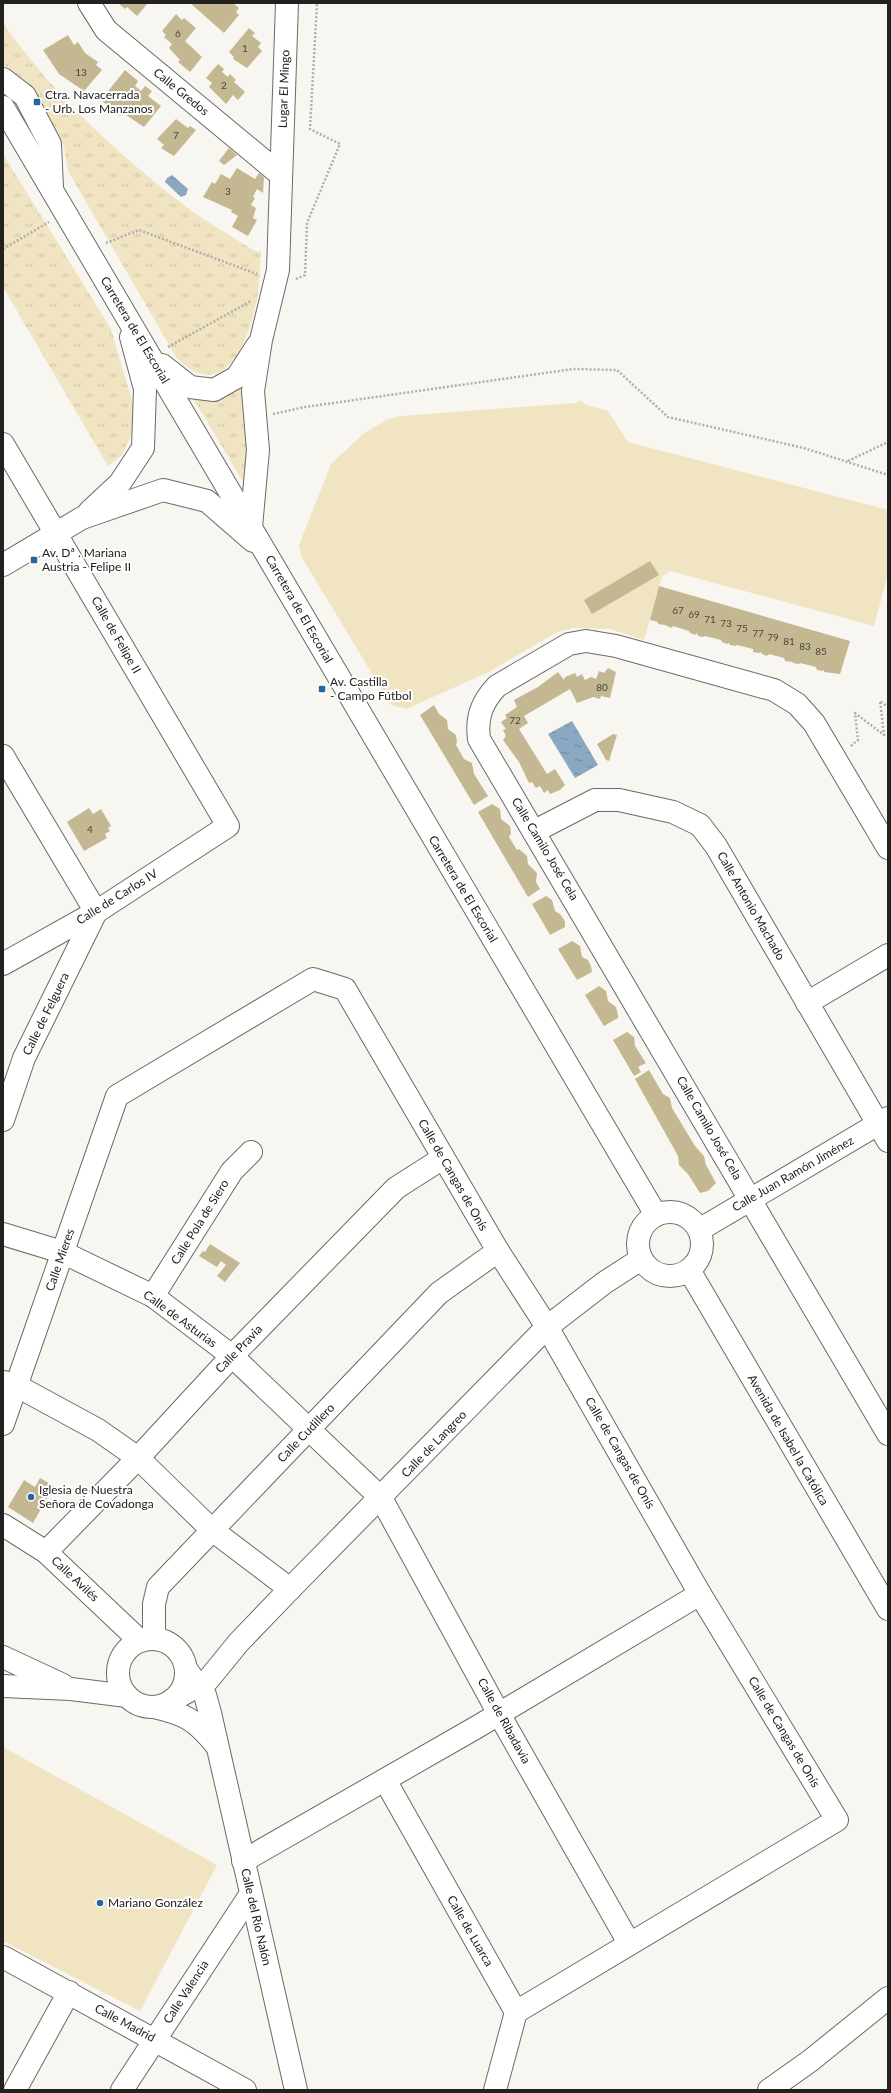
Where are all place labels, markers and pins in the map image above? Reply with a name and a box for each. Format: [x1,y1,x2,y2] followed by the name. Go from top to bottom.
[45,87,153,116] place label: Ctra. Navacerrada - Urb. Los Manzanos
[32,97,42,107] marker: Ctra. Navacerrada - Urb. Los Manzanos
[42,545,131,574] place label: Av. Dª . Mariana Austria - Felipe II
[29,555,39,565] marker: Av. Dª . Mariana Austria - Felipe II
[330,674,412,703] place label: Av. Castilla - Campo Fútbol
[317,684,327,694] marker: Av. Castilla - Campo Fútbol
[39,1482,154,1511] place label: Iglesia de Nuestra Señora de Covadonga
[26,1492,36,1502] marker: Iglesia de Nuestra Señora de Covadonga
[108,1895,203,1910] place label: Mariano González
[95,1898,105,1908] marker: Mariano González

